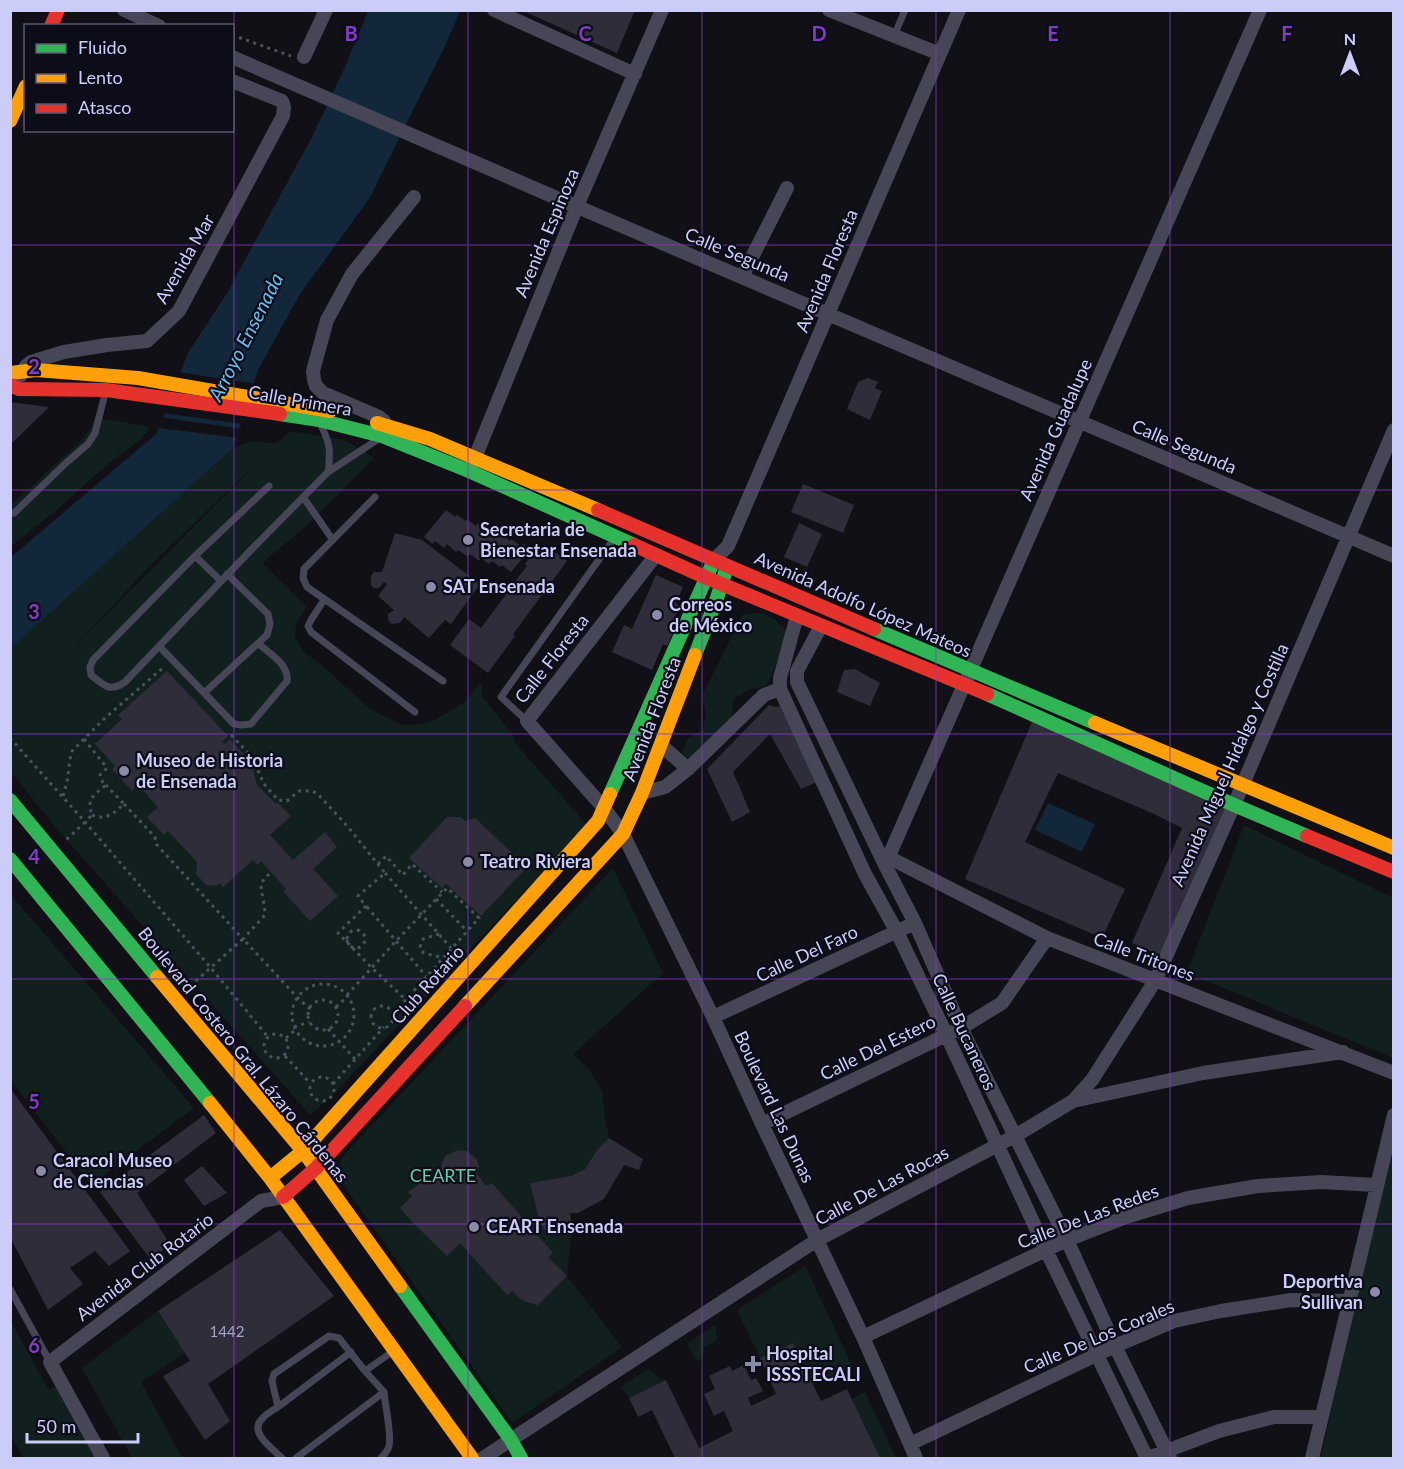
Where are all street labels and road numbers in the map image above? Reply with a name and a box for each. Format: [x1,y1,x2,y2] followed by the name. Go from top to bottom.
[509,165,583,300] street label: Avenida Espinoza
[790,206,862,335] street label: Avenida Floresta
[150,209,219,307] street label: Avenida Mar
[682,222,793,286] street label: Calle Segunda
[1014,355,1096,504] street label: Avenida Guadalupe
[247,380,354,420] street label: Calle Primera
[1129,414,1240,478] street label: Calle Segunda
[752,546,975,662] street label: Avenida Adolfo López Mateos
[510,609,593,707] street label: Calle Floresta
[1165,640,1293,889] street label: Avenida Miguel Hidalgo y Costilla
[617,653,685,784] street label: Avenida Floresta
[752,920,861,986] street label: Calle Del Faro
[134,922,354,1187] street label: Boulevard Costero Gral. Lázaro Cárdenas
[1091,927,1198,985] street label: Calle Tritones
[386,940,468,1028] street label: Club Rotario
[928,970,1002,1094] street label: Calle Bucaneros
[816,1010,939,1085] street label: Calle Del Estero
[730,1027,820,1186] street label: Boulevard Las Dunas
[811,1141,952,1230] street label: Calle De Las Rocas
[1014,1179,1162,1253] street label: Calle De Las Redes
[71,1207,217,1325] street label: Avenida Club Rotario
[1020,1294,1177,1378] street label: Calle De Los Corales

